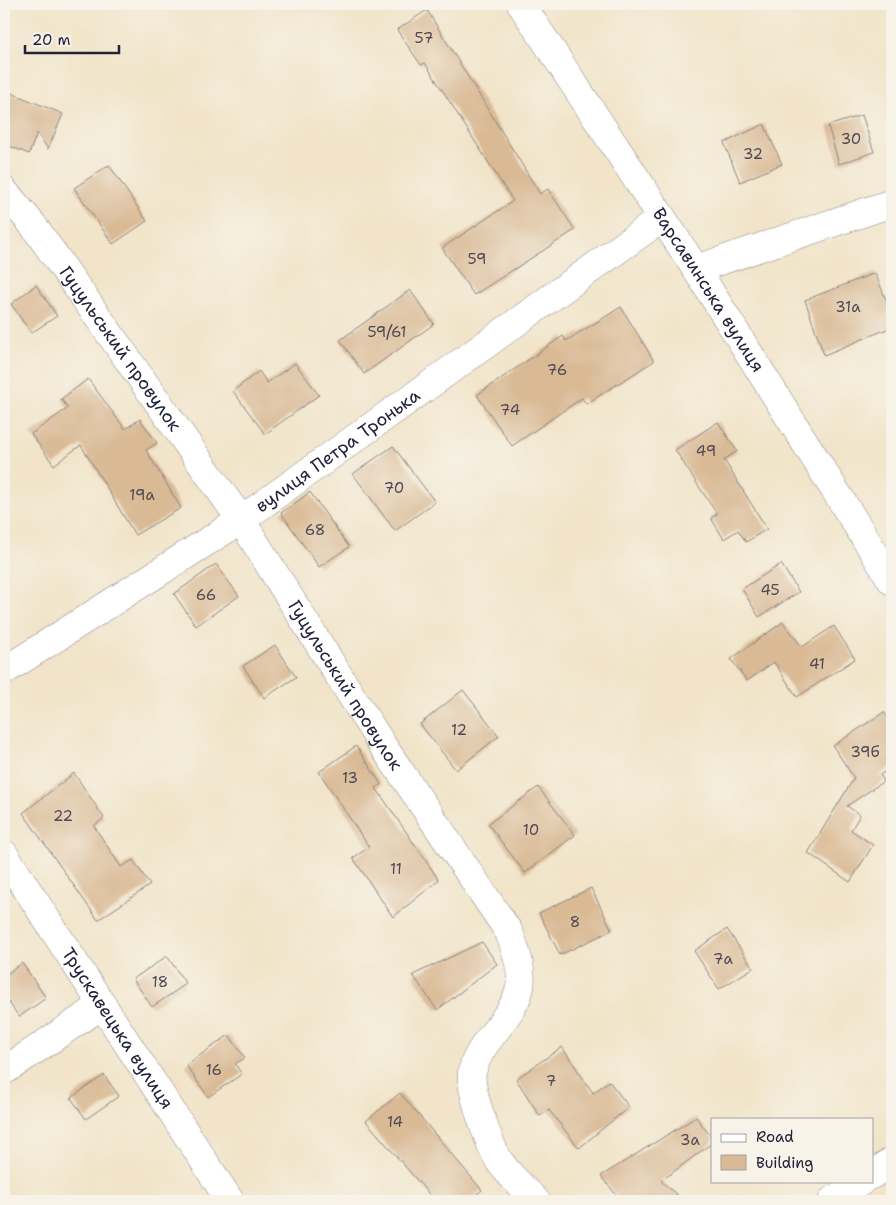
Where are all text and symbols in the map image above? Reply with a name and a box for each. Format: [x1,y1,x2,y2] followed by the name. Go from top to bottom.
[25,22,119,54] scale bar
[415,28,433,48] house number: 57
[32,30,71,50] text: 20 m
[841,129,861,149] house number: 30
[743,144,763,164] house number: 32
[647,203,770,377] street label: Варсавинська вулиця
[468,249,486,269] house number: 59
[54,261,187,436] street label: Гуцульський провулок
[835,297,861,317] house number: 31а
[367,322,407,342] house number: 59/61
[547,360,567,380] house number: 76
[250,383,425,518] street label: вулиця Петра Тронька
[500,400,520,420] house number: 74
[696,441,716,461] house number: 49
[384,478,404,498] house number: 70
[129,485,155,505] house number: 19а
[305,520,325,540] house number: 68
[760,580,780,600] house number: 45
[196,585,216,605] house number: 66
[282,596,408,775] street label: Гуцульський провулок
[809,654,825,674] house number: 41
[451,720,467,740] house number: 12
[850,742,880,762] house number: 39б
[342,768,358,788] house number: 13
[53,806,73,826] house number: 22
[523,820,539,840] house number: 10
[390,859,402,879] house number: 11
[570,912,580,932] house number: 8
[56,943,179,1114] street label: Трускавецька вулиця
[713,949,734,969] house number: 7а
[152,972,168,992] house number: 18
[206,1060,222,1080] house number: 16
[546,1071,556,1091] house number: 7
[387,1112,403,1132] house number: 14
[711,1118,874,1182] legend
[756,1127,794,1147] text: Road
[680,1130,701,1150] house number: 3а
[756,1153,813,1173] text: Building

